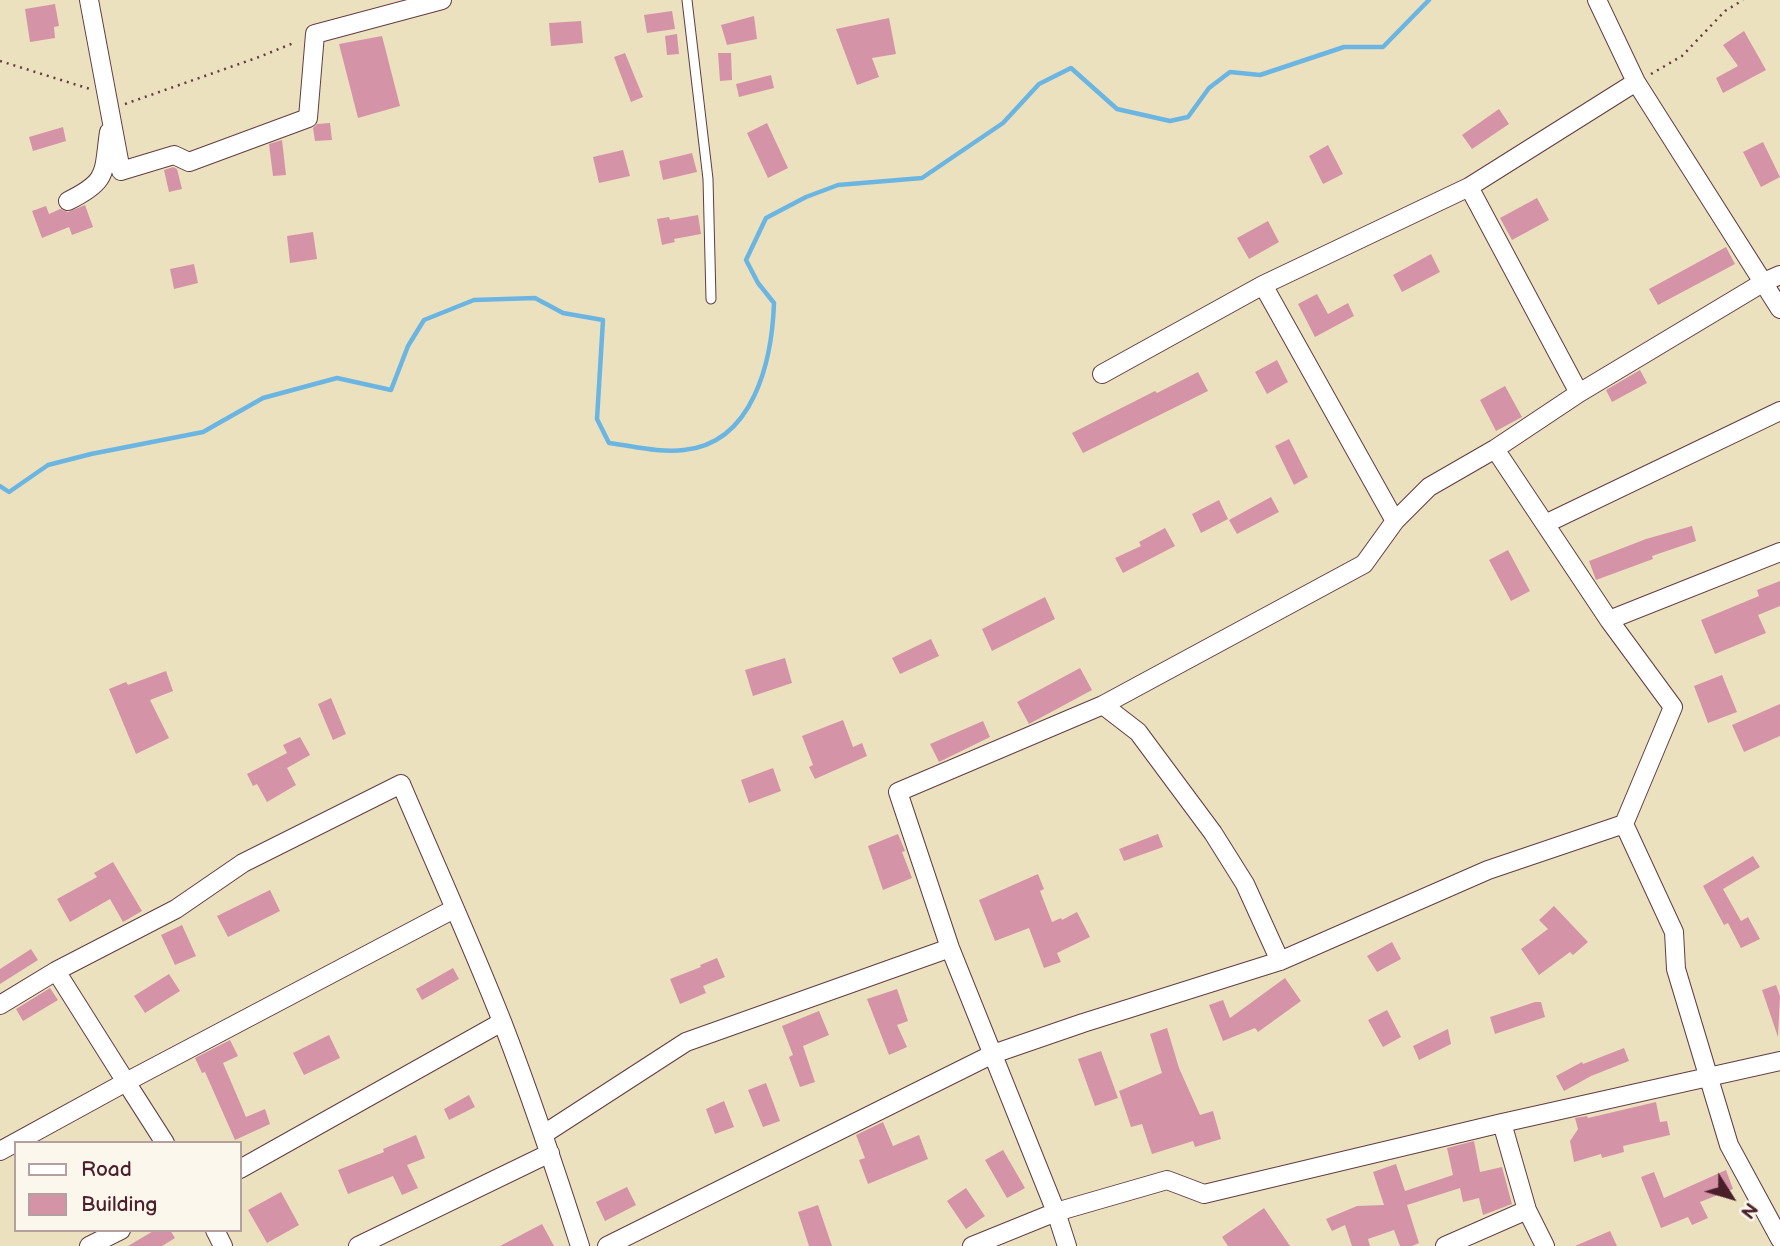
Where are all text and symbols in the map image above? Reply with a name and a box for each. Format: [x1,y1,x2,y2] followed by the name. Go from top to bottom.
[14,1141,242,1232] legend
[81,1157,132,1182] text: Road
[1696,1162,1766,1232] north arrow
[81,1192,157,1217] text: Building
[1735,1197,1762,1223] text: N

